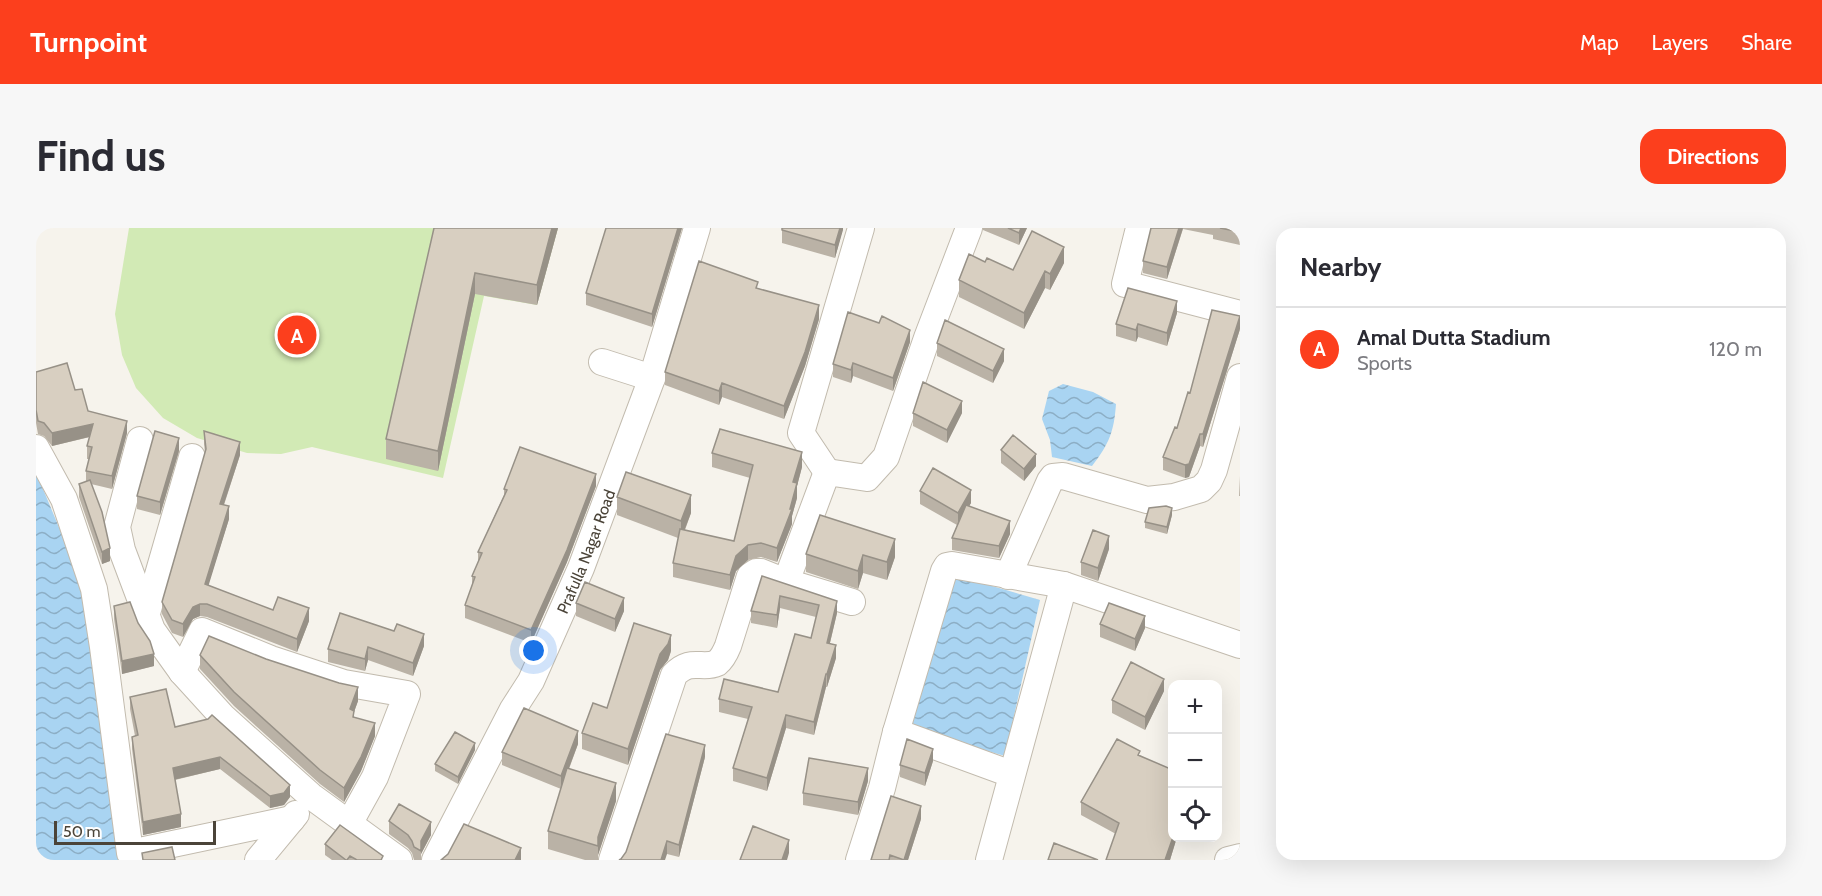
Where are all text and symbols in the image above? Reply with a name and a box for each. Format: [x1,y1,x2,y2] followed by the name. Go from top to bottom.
[30,25,147,59] text: Turnpoint
[1580,30,1619,55] text: Map
[1652,30,1708,55] text: Layers
[1741,30,1792,55] text: Share
[1640,129,1786,184] button: Directions
[36,130,165,182] text: Find us
[1300,251,1381,283] text: Nearby
[278,312,316,358] pin: A
[1357,324,1551,351] text: Amal Dutta Stadium
[1313,337,1326,361] text: A
[1709,337,1762,361] text: 120 m
[1357,351,1412,375] text: Sports
[553,487,619,616] street label: Prafulla Nagar Road
[519,636,548,665] your location
[1168,680,1222,842] map controls
[1168,680,1222,734] button: +
[1168,734,1222,788] button: −
[1168,788,1222,842] button: locate
[54,818,216,846] scale bar
[63,822,100,841] text: 50 m

